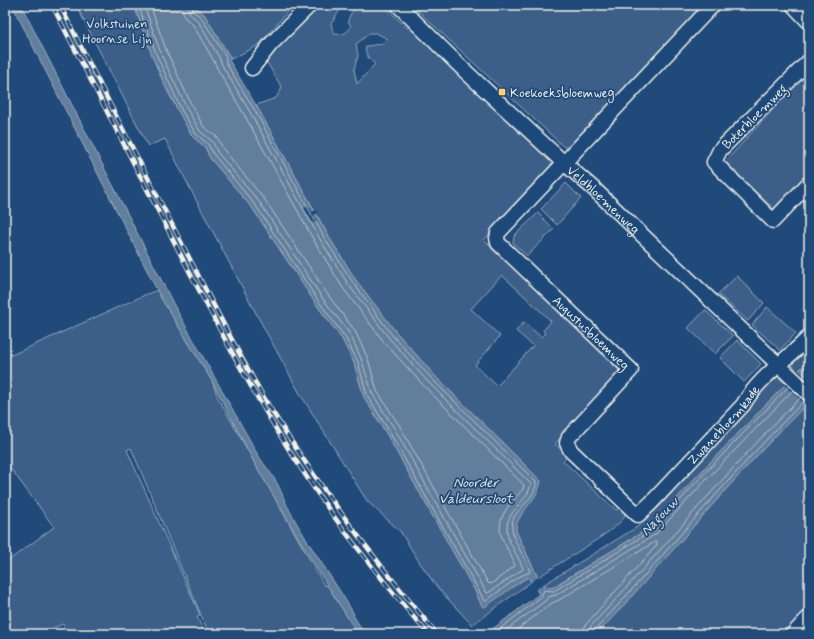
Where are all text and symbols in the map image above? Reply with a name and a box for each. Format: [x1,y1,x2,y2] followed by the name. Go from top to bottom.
[82,16,152,48] park label: Volkstuinen Hoornse Lijn
[719,81,793,155] street label: Boterbloemweg
[510,85,615,103] place label: Koekoeksbloemweg
[497,87,507,97] marker: Koekoeksbloemweg
[563,162,643,239] street label: Veldbloemenweg
[548,293,633,375] street label: Augustusbloemweg
[684,382,764,469] street label: Zwanebloemkade
[439,474,514,508] water label: Noorder Valdeursloot
[637,493,685,541] water label: Nagouw

